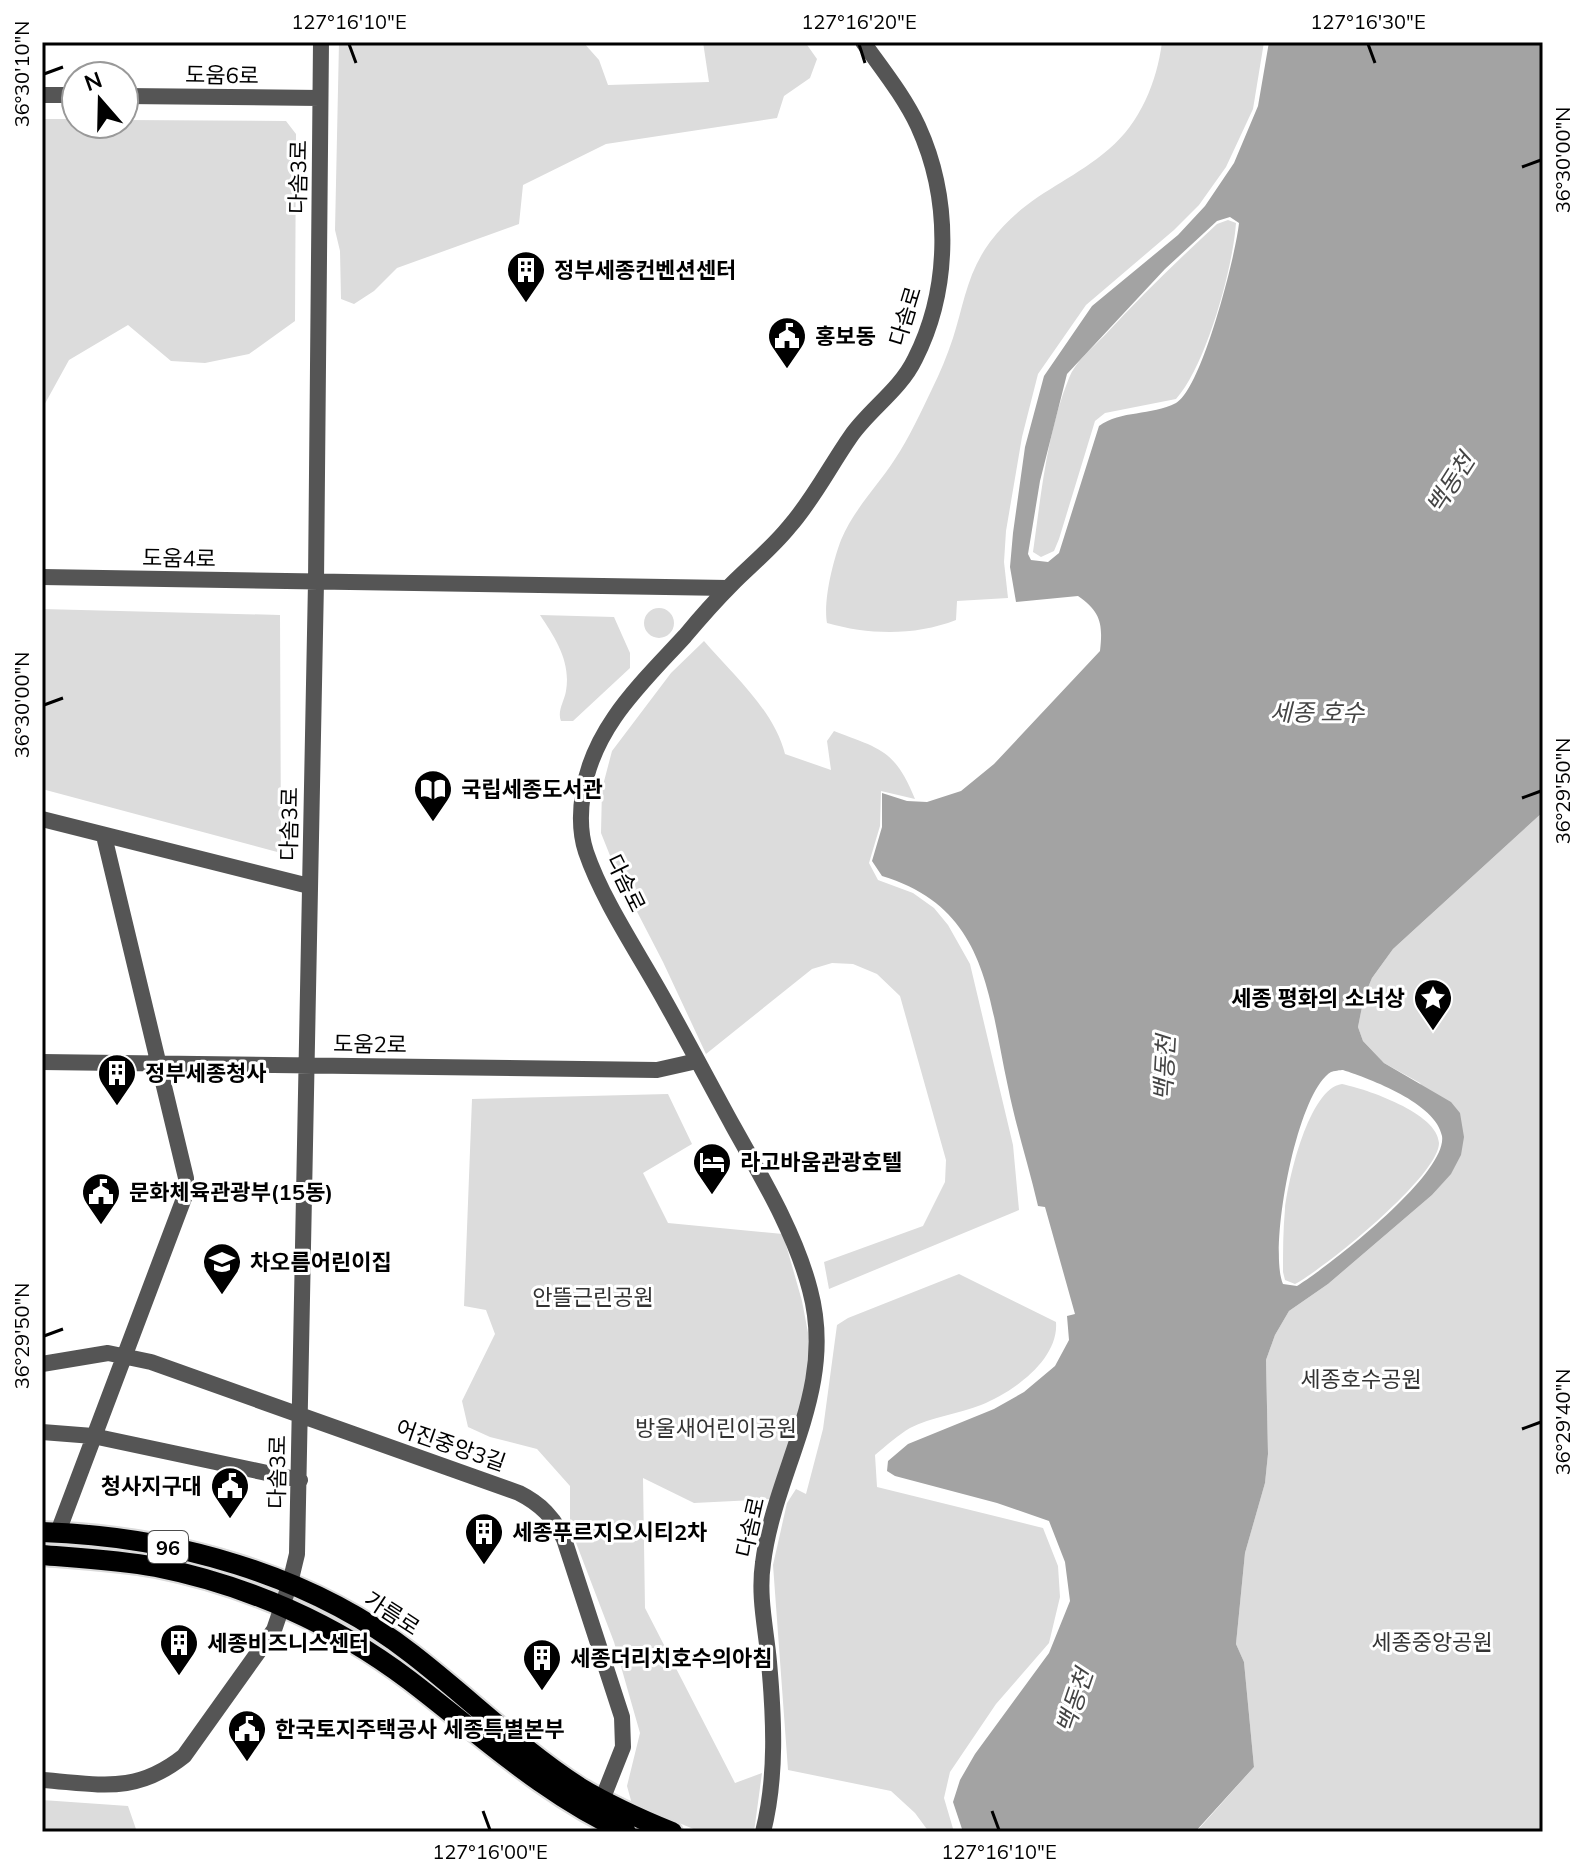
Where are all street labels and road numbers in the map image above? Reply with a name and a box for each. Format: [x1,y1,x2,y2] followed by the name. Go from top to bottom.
[185,60,259,90] street label: 도움6로
[283,140,313,214] street label: 다솜3로
[883,283,927,349] street label: 다솜로
[142,543,216,573] street label: 도움4로
[274,787,304,861] street label: 다솜3로
[600,850,652,916] street label: 다솜로
[333,1029,407,1059] street label: 도움2로
[392,1413,510,1477] street label: 어진중앙3길
[262,1435,292,1509] street label: 다솜3로
[730,1494,770,1560] street label: 다솜로
[148,1531,188,1563] road number: 96
[359,1585,425,1641] street label: 가름로

